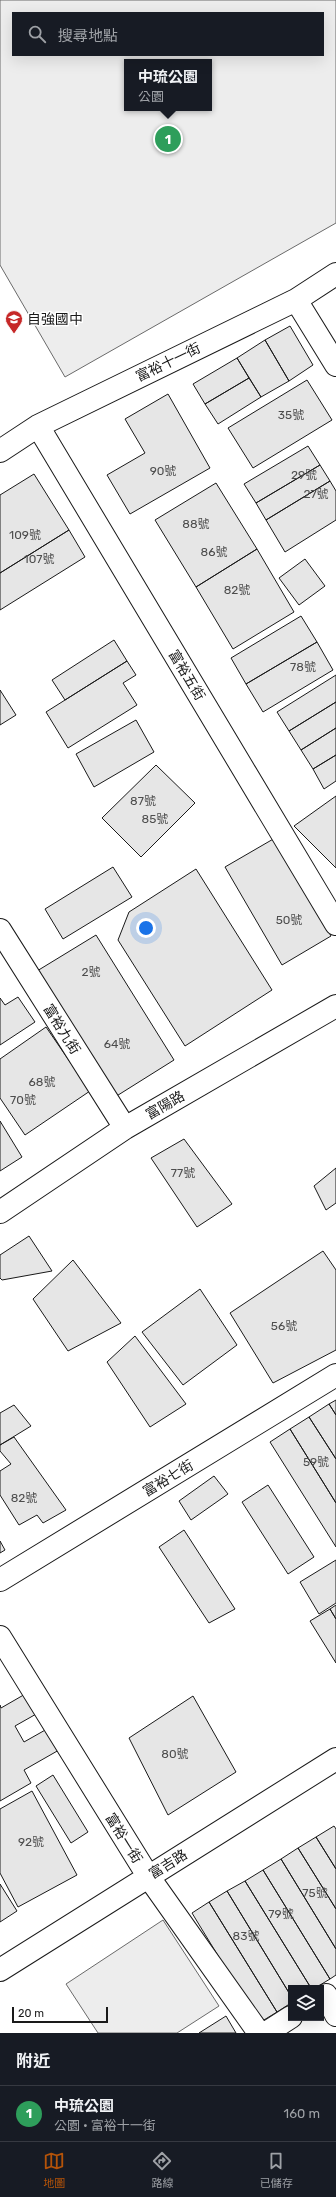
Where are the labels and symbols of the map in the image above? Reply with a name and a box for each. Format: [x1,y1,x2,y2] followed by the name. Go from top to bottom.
[155,124,181,154] pin: 1
[4,309,24,334] school or university icon: 自強國中
[27,311,83,328] place label: 自強國中
[133,339,203,385] street label: 富裕十一街
[278,408,304,422] house number: 35號
[150,464,176,478] house number: 90號
[291,468,317,482] house number: 29號
[303,487,329,501] house number: 27號
[182,517,210,531] house number: 88號
[9,528,41,542] house number: 109號
[201,545,227,559] house number: 86號
[24,552,54,566] house number: 107號
[224,583,250,597] house number: 82號
[165,647,208,704] street label: 富裕五街
[290,660,316,674] house number: 78號
[130,794,156,808] house number: 87號
[142,812,168,826] house number: 85號
[276,913,302,927] house number: 50號
[136,918,156,938] your location
[81,965,101,979] house number: 2號
[40,1001,84,1058] street label: 富裕九街
[104,1037,130,1051] house number: 64號
[29,1075,55,1089] house number: 68號
[143,1088,188,1123] street label: 富陽路
[10,1093,36,1107] house number: 70號
[171,1166,195,1180] house number: 77號
[271,1319,297,1333] house number: 56號
[303,1455,329,1469] house number: 59號
[140,1457,197,1500] street label: 富裕七街
[11,1491,37,1505] house number: 82號
[161,1747,189,1761] house number: 80號
[102,1810,146,1867] street label: 富裕一街
[18,1835,44,1849] house number: 92號
[146,1846,191,1883] street label: 富吉路
[302,1886,328,1900] house number: 75號
[268,1907,294,1921] house number: 79號
[233,1929,259,1943] house number: 83號
[12,2005,108,2024] scale bar

